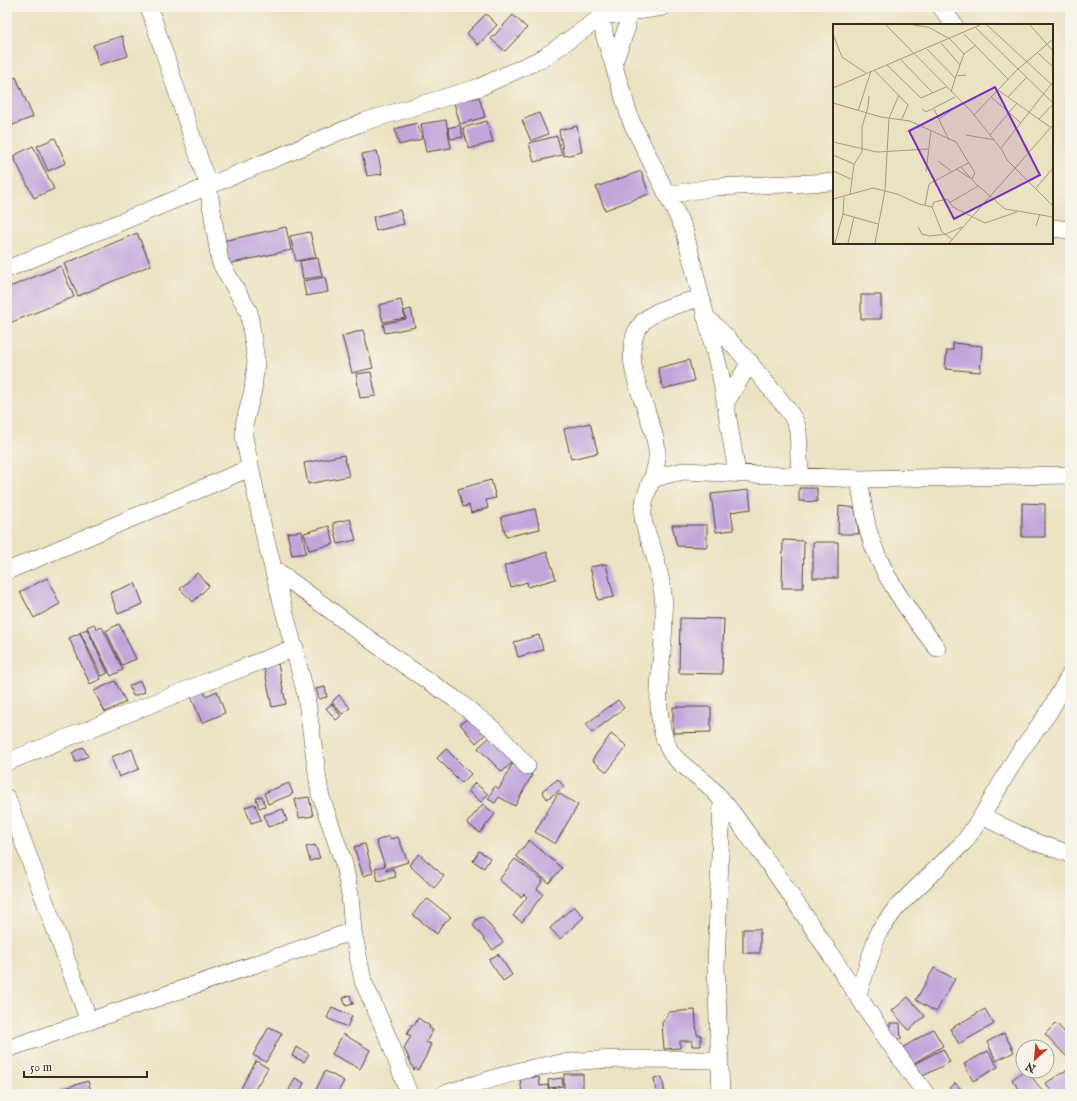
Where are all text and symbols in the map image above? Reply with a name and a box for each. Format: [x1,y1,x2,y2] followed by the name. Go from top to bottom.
[833,24,1053,244] inset map
[1015,1039,1055,1079] north arrow
[24,1053,147,1079] scale bar
[1023,1058,1039,1076] text: N
[30,1060,52,1075] text: 50 m

